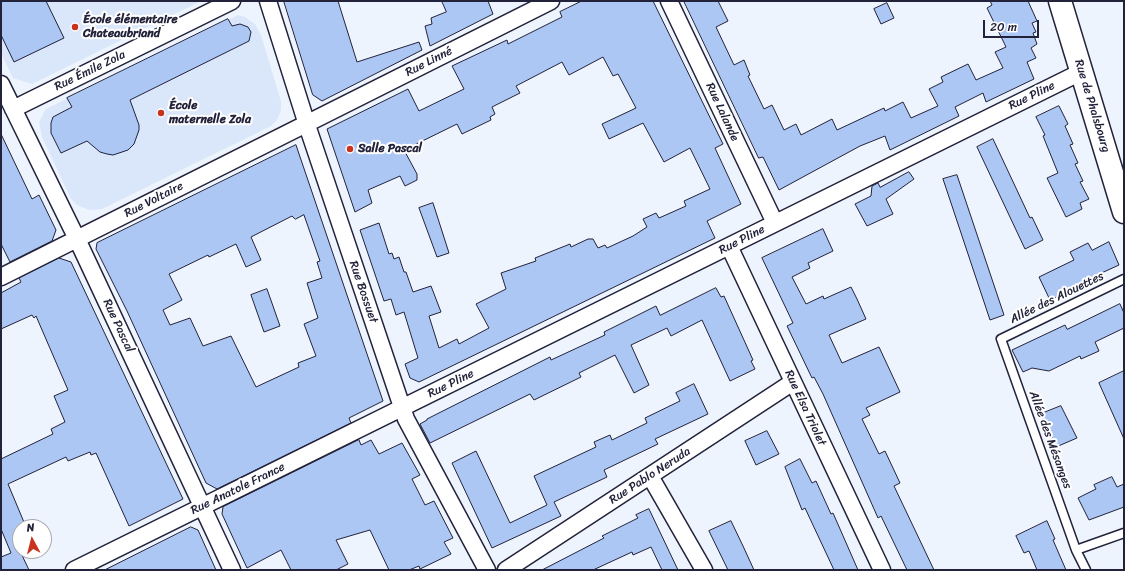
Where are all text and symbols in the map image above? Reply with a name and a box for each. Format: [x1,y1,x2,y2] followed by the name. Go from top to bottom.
[985,12,1041,38] scale bar
[83,13,178,41] place label: École élémentaire Chateaubriand
[990,16,1017,38] text: 20 m
[70,22,80,32] marker: École élémentaire Chateaubriand
[403,44,455,80] street label: Rue Linné
[52,48,128,94] street label: Rue Émile Zola
[1071,58,1113,154] street label: Rue de Phalsbourg
[1007,79,1057,113] street label: Rue Pline
[702,81,742,143] street label: Rue Lalande
[169,99,251,127] place label: École maternelle Zola
[156,108,166,118] marker: École maternelle Zola
[358,142,422,156] place label: Salle Pascal
[345,144,355,154] marker: Salle Pascal
[122,179,186,221] street label: Rue Voltaire
[717,222,767,258] street label: Rue Pline
[346,259,380,325] street label: Rue Bossuet
[1008,269,1106,327] street label: Allée des Alouettes
[99,297,137,355] street label: Rue Pascal
[426,367,476,401] street label: Rue Pline
[781,368,829,448] street label: Rue Elsa Triolet
[1026,389,1074,491] street label: Allée des Mésanges
[607,444,693,508] street label: Rue Pablo Neruda
[188,460,288,518] street label: Rue Anatole France
[26,518,36,537] text: N
[12,519,52,559] north arrow

